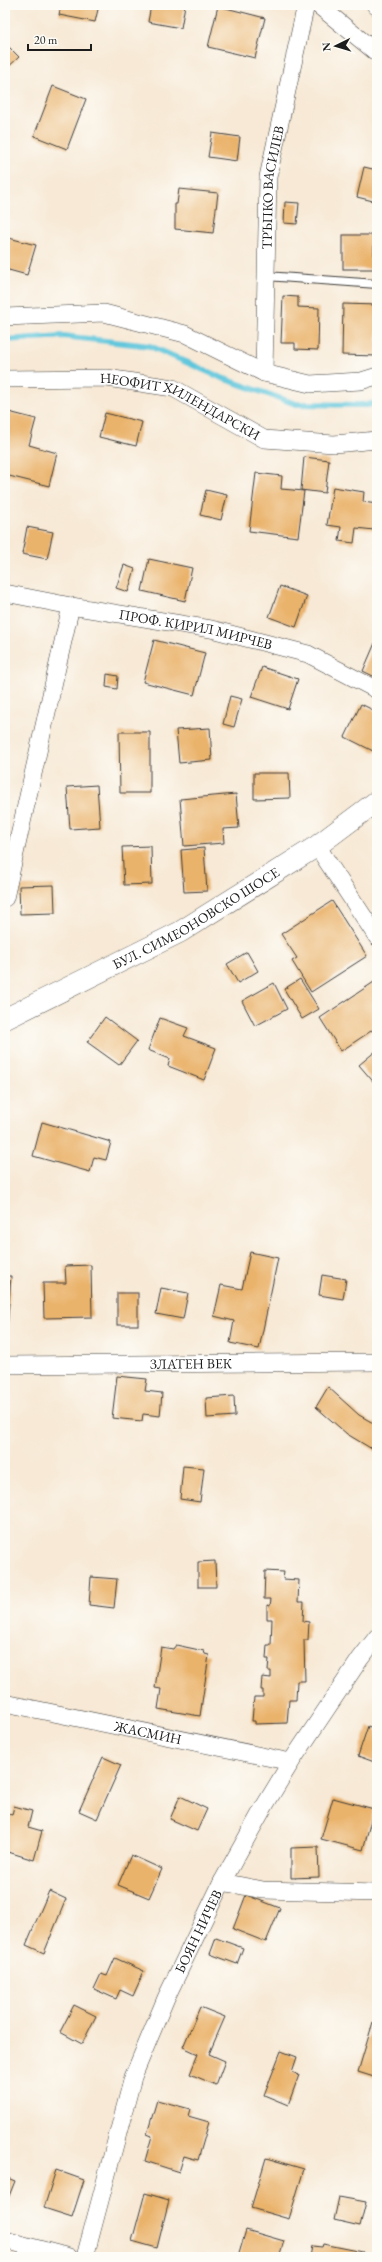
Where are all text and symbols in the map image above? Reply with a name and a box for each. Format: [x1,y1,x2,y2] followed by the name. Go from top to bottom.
[28,26,91,52] scale bar
[316,26,356,66] north arrow
[34,32,58,48] text: 20 m
[319,42,333,52] text: N
[258,124,288,249] street label: ТРЪПКО ВАСИЛЕВ
[100,369,264,444] street label: НЕОФИТ ХИЛЕНДАРСКИ
[117,605,274,653] street label: ПРОФ. КИРИЛ МИРЧЕВ
[109,863,283,973] street label: БУЛ. СИМЕОНОВСКО ШОСЕ
[150,1354,233,1373] street label: ЗЛАТЕН ВЕК
[112,1717,183,1748] street label: ЖАСМИН
[170,1887,226,1976] street label: БОЯН НИЧЕВ

